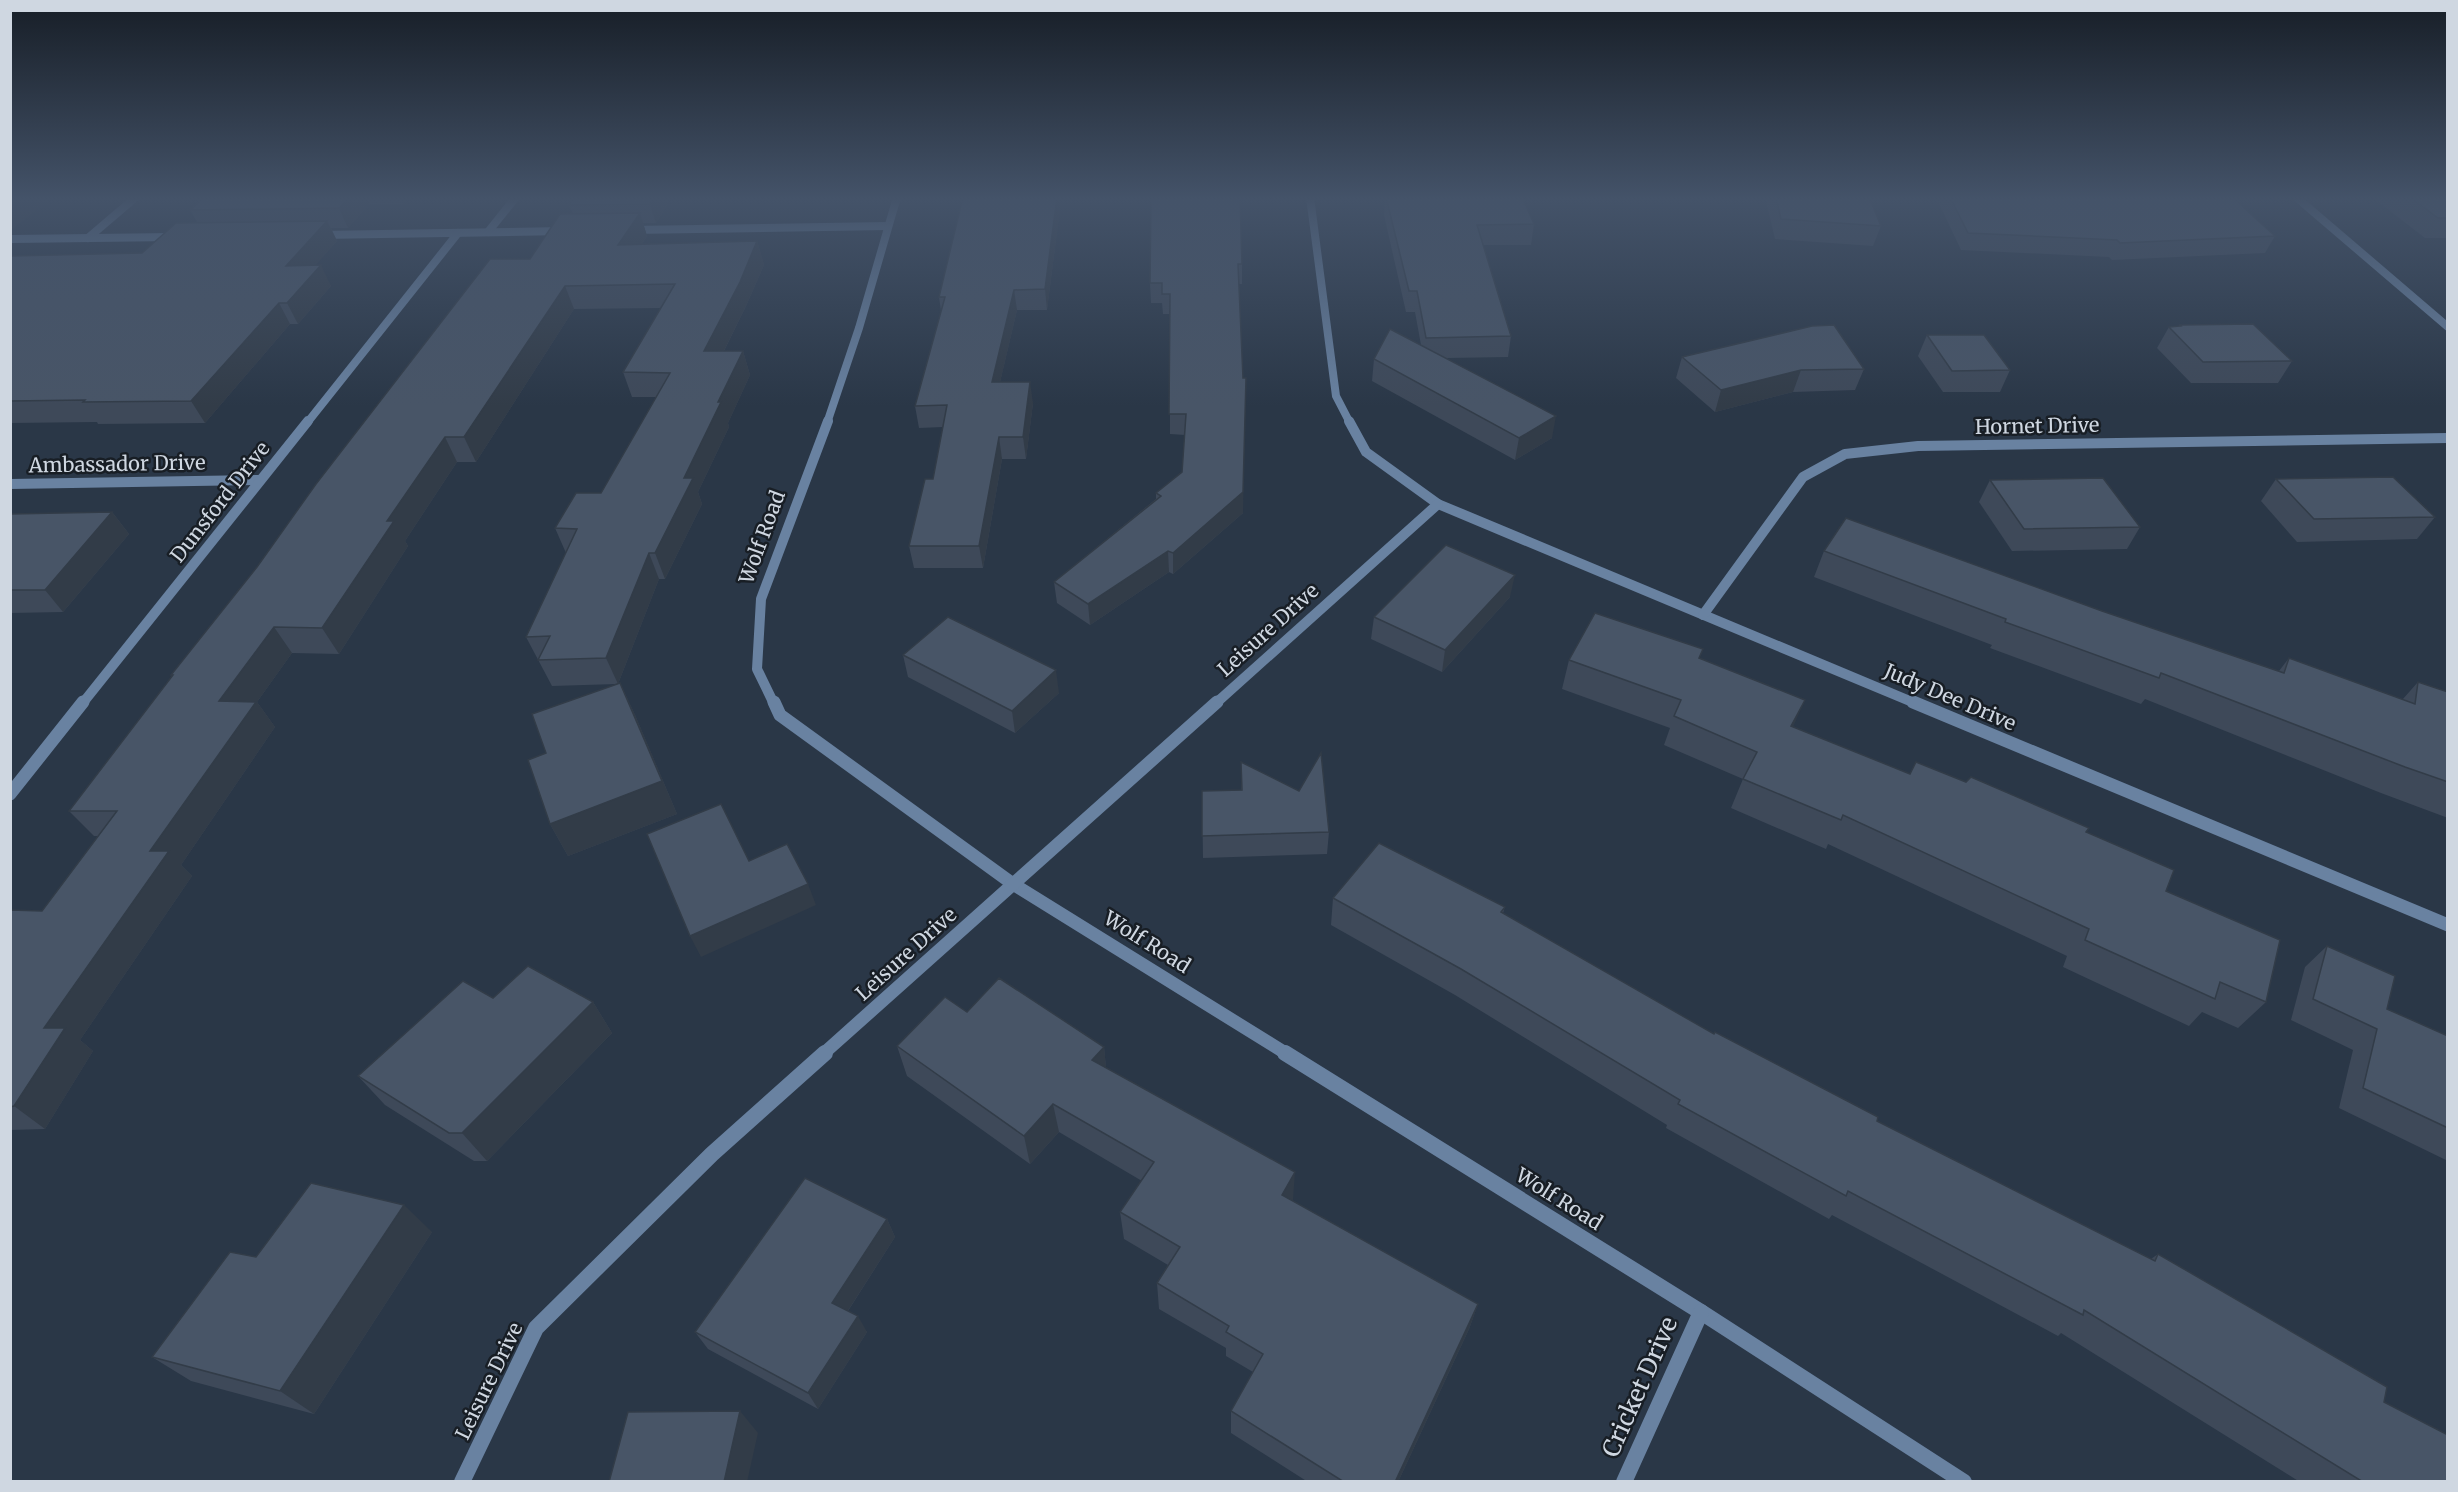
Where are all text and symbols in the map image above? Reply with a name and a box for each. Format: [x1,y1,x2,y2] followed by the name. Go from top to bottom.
[1975,412,2099,439] street label: Hornet Drive
[165,436,275,567] street label: Dunsford Drive
[27,449,206,478] street label: Ambassador Drive
[733,487,790,588] street label: Wolf Road
[1212,578,1323,682] street label: Leisure Drive
[1880,657,2020,736] street label: Judy Dee Drive
[850,902,961,1006] street label: Leisure Drive
[1098,905,1195,978] street label: Wolf Road
[1510,1162,1607,1235] street label: Wolf Road
[1595,1312,1684,1462] street label: Cricket Drive
[449,1318,528,1443] street label: Leisure Drive

